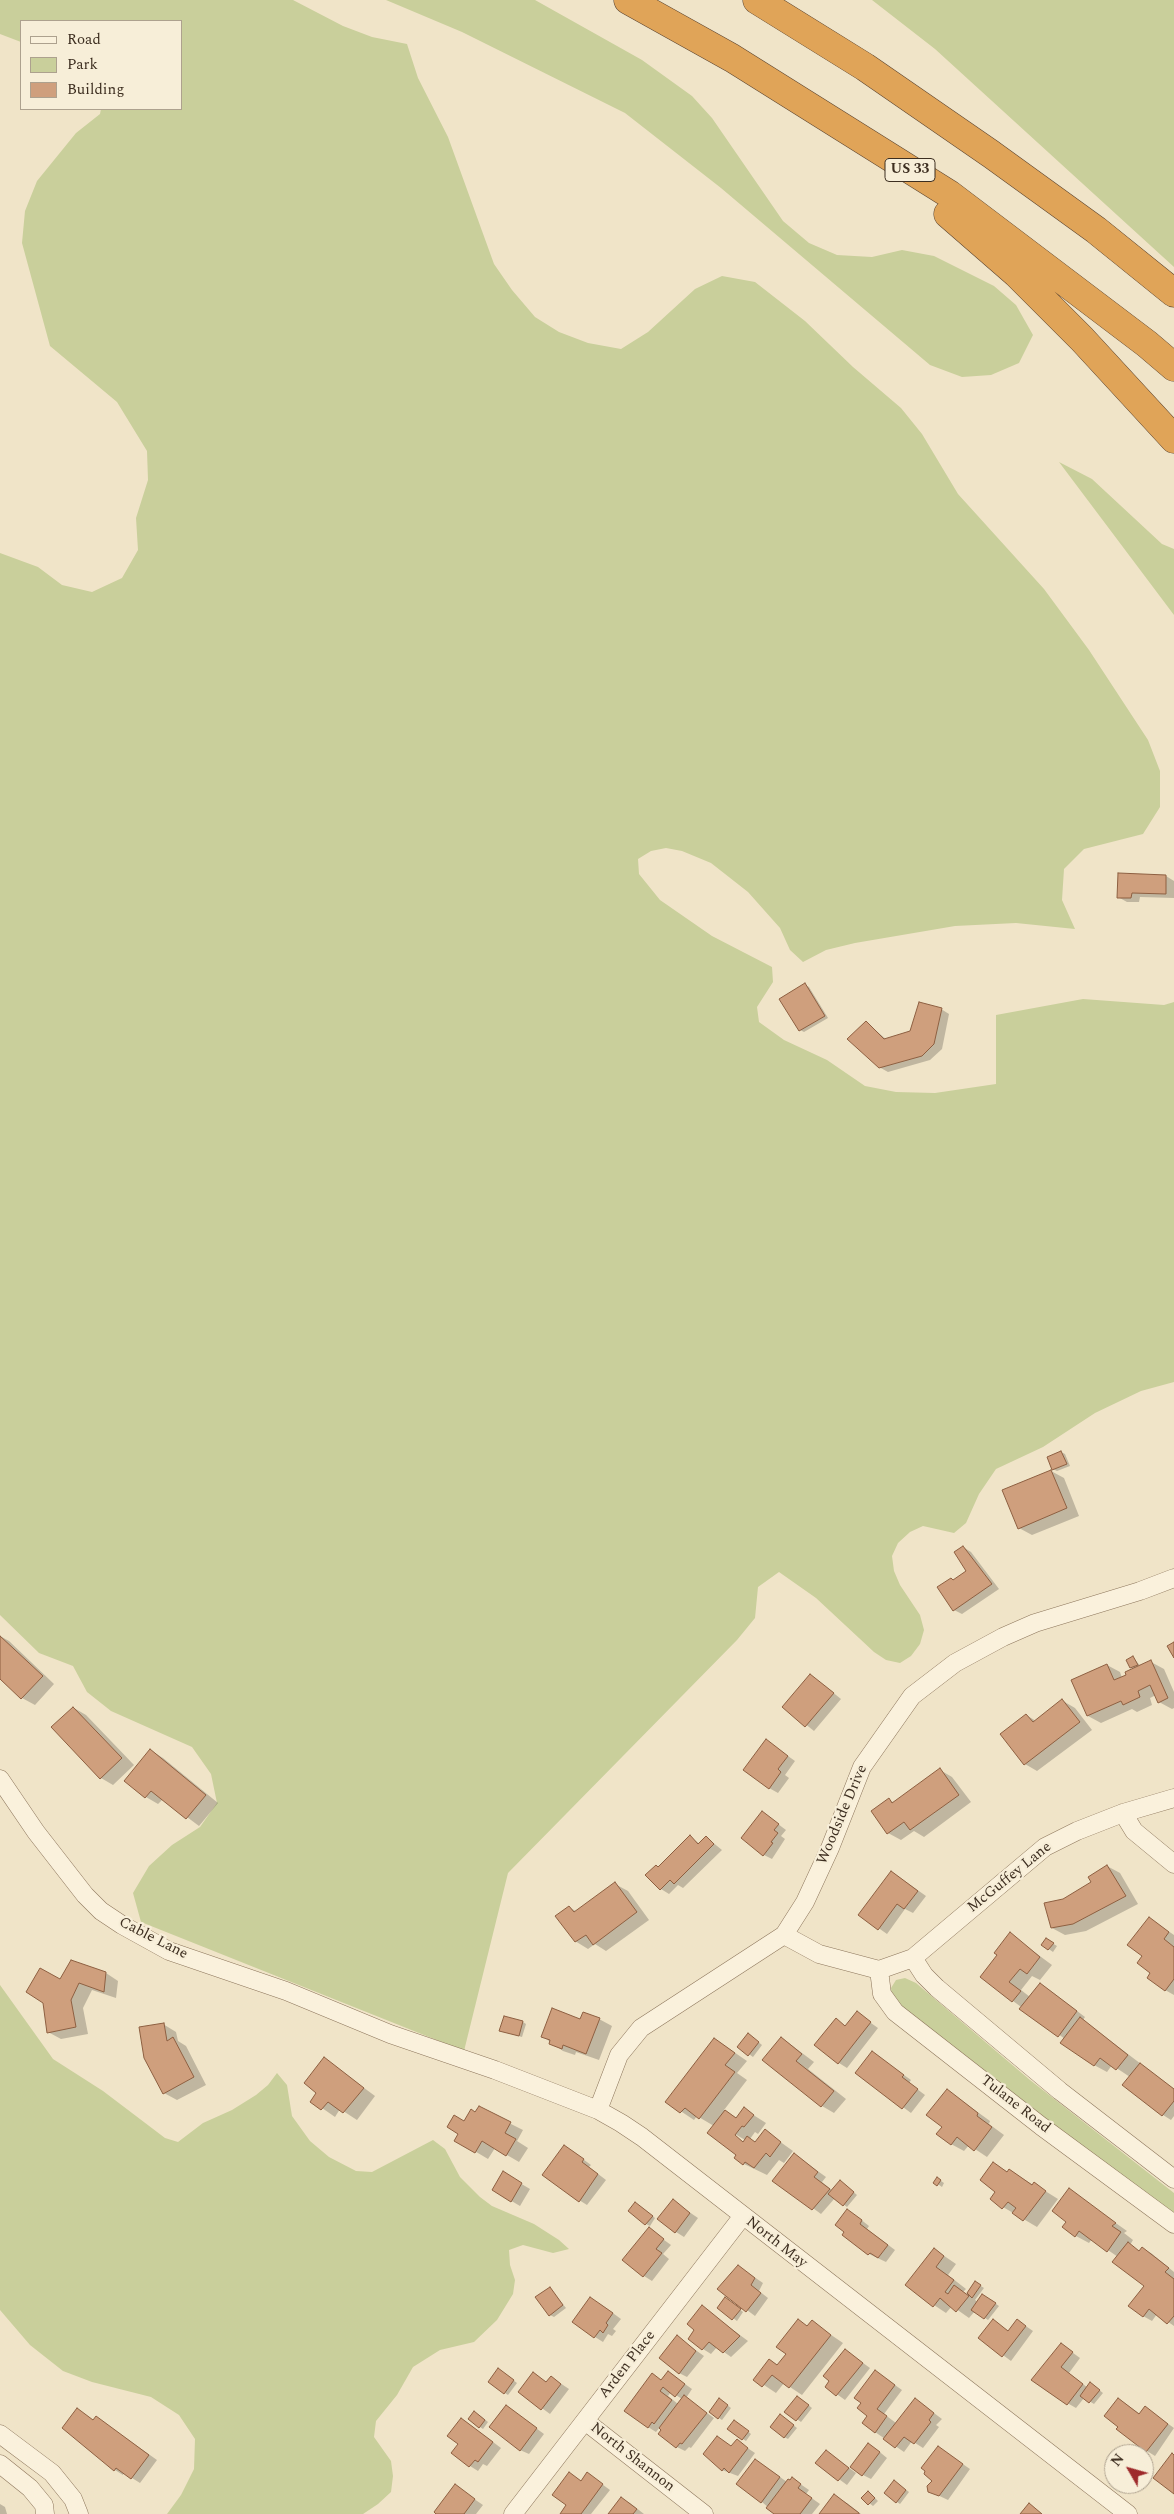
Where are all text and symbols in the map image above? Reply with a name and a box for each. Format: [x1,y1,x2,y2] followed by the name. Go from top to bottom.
[20,20,182,110] legend
[67,28,101,51] text: Road
[67,53,98,76] text: Park
[67,78,124,101] text: Building
[885,158,935,182] road number: US 33
[814,1762,872,1868] street label: Woodside Drive
[964,1839,1056,1917] street label: McGuffey Lane
[116,1914,190,1964] street label: Cable Lane
[976,2072,1054,2138] street label: Tulane Road
[742,2214,810,2272] street label: North May
[596,2328,660,2402] street label: Arden Place
[586,2419,678,2497] street label: North Shannon
[1104,2444,1154,2494] north arrow
[1106,2449,1129,2471] text: N

